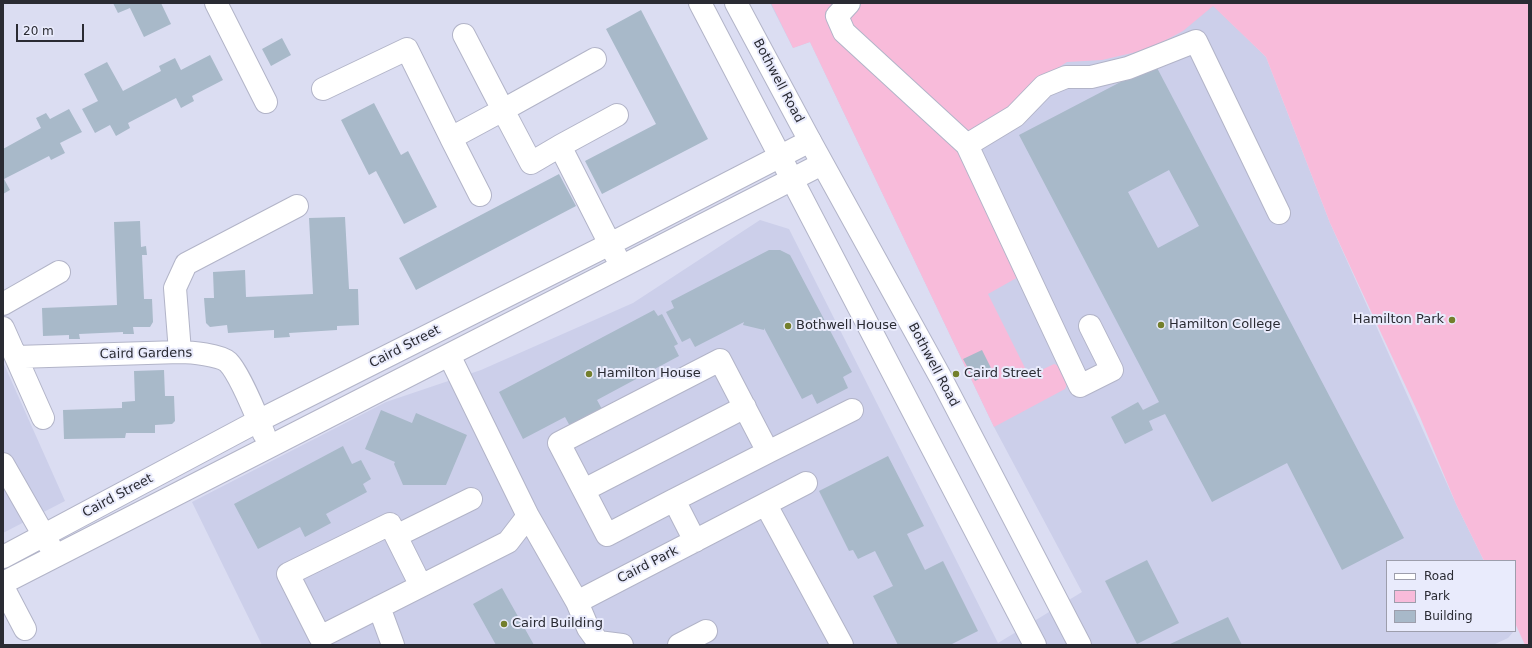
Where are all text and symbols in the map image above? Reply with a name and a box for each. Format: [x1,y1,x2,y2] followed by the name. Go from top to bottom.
[18,16,86,42] scale bar
[23,24,54,38] text: 20 m
[749,36,807,126] street label: Bothwell Road
[1353,312,1444,328] place label: Hamilton Park
[1447,315,1457,325] marker: Hamilton Park
[1169,317,1281,333] place label: Hamilton College
[796,318,897,334] place label: Bothwell House
[904,320,962,410] street label: Bothwell Road
[1156,320,1166,330] marker: Hamilton College
[783,321,793,331] marker: Bothwell House
[367,322,443,372] street label: Caird Street
[100,345,192,363] street label: Caird Gardens
[597,366,701,382] place label: Hamilton House
[964,366,1042,382] place label: Caird Street
[584,369,594,379] marker: Hamilton House
[951,369,961,379] marker: Caird Street
[80,471,156,521] street label: Caird Street
[615,543,681,587] street label: Caird Park
[1386,560,1516,632] legend
[1424,569,1454,583] text: Road
[1424,589,1450,603] text: Park
[1424,609,1473,623] text: Building
[512,616,603,632] place label: Caird Building
[499,619,509,629] marker: Caird Building

